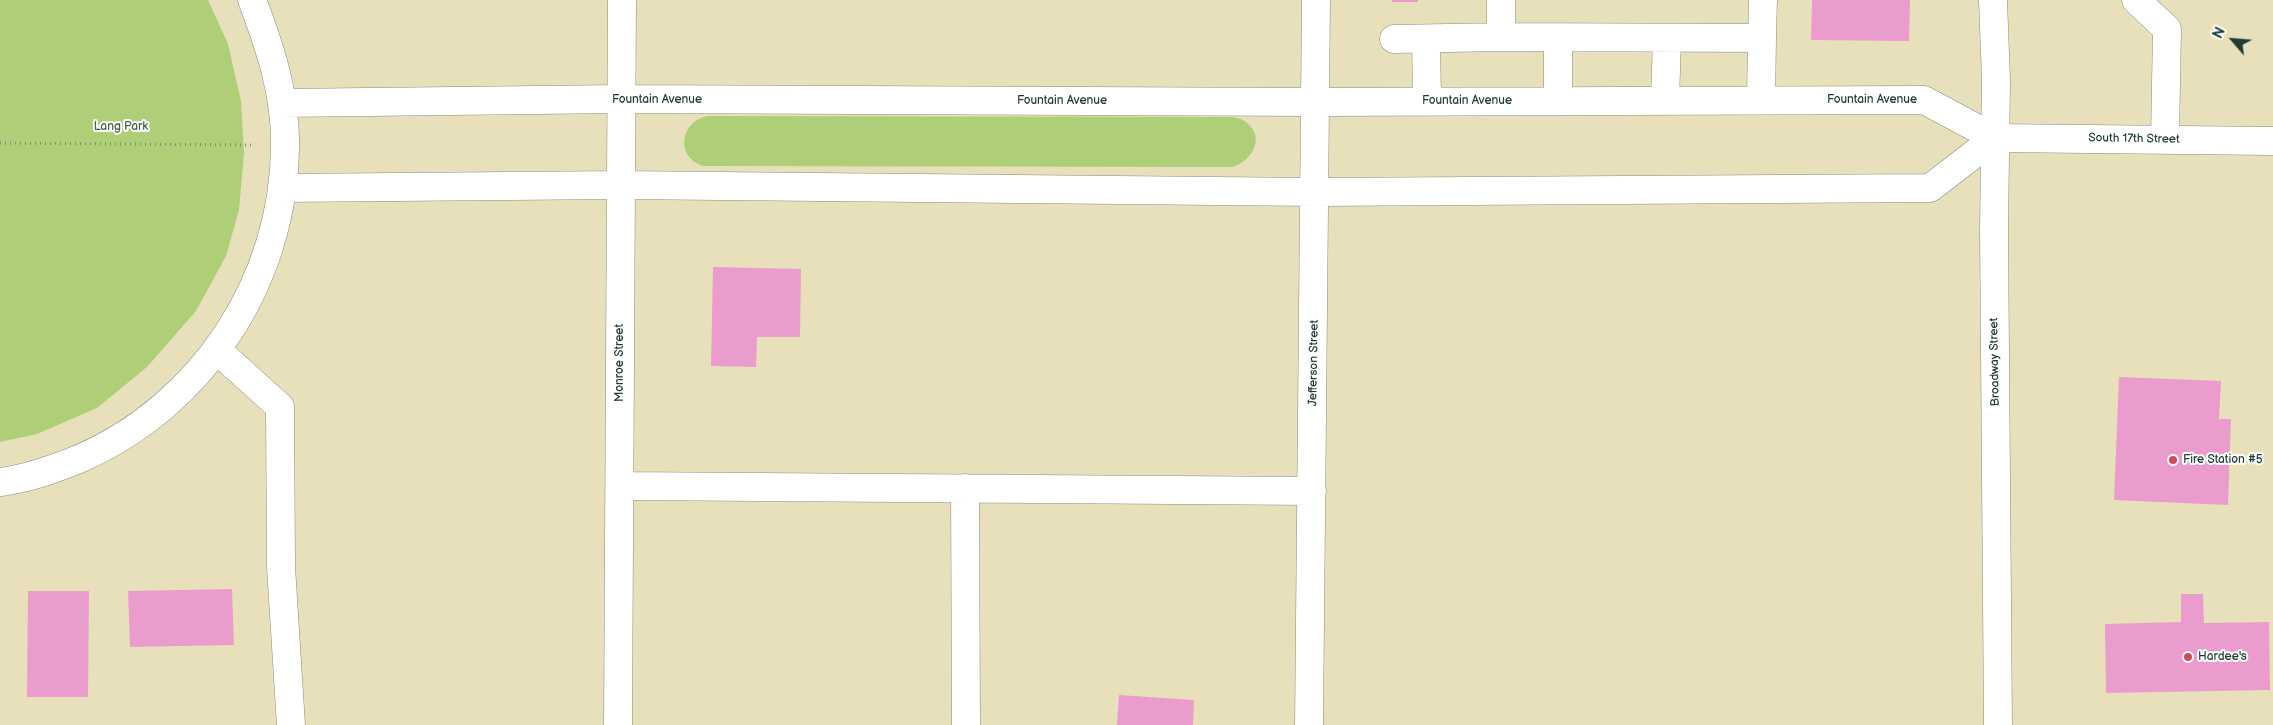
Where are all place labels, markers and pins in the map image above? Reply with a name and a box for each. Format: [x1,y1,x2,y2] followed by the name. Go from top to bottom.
[2183,453,2263,467] place label: Fire Station #5
[2167,454,2179,466] marker: Fire Station #5
[2198,650,2247,664] place label: Hardee's
[2182,651,2194,663] marker: Hardee's

